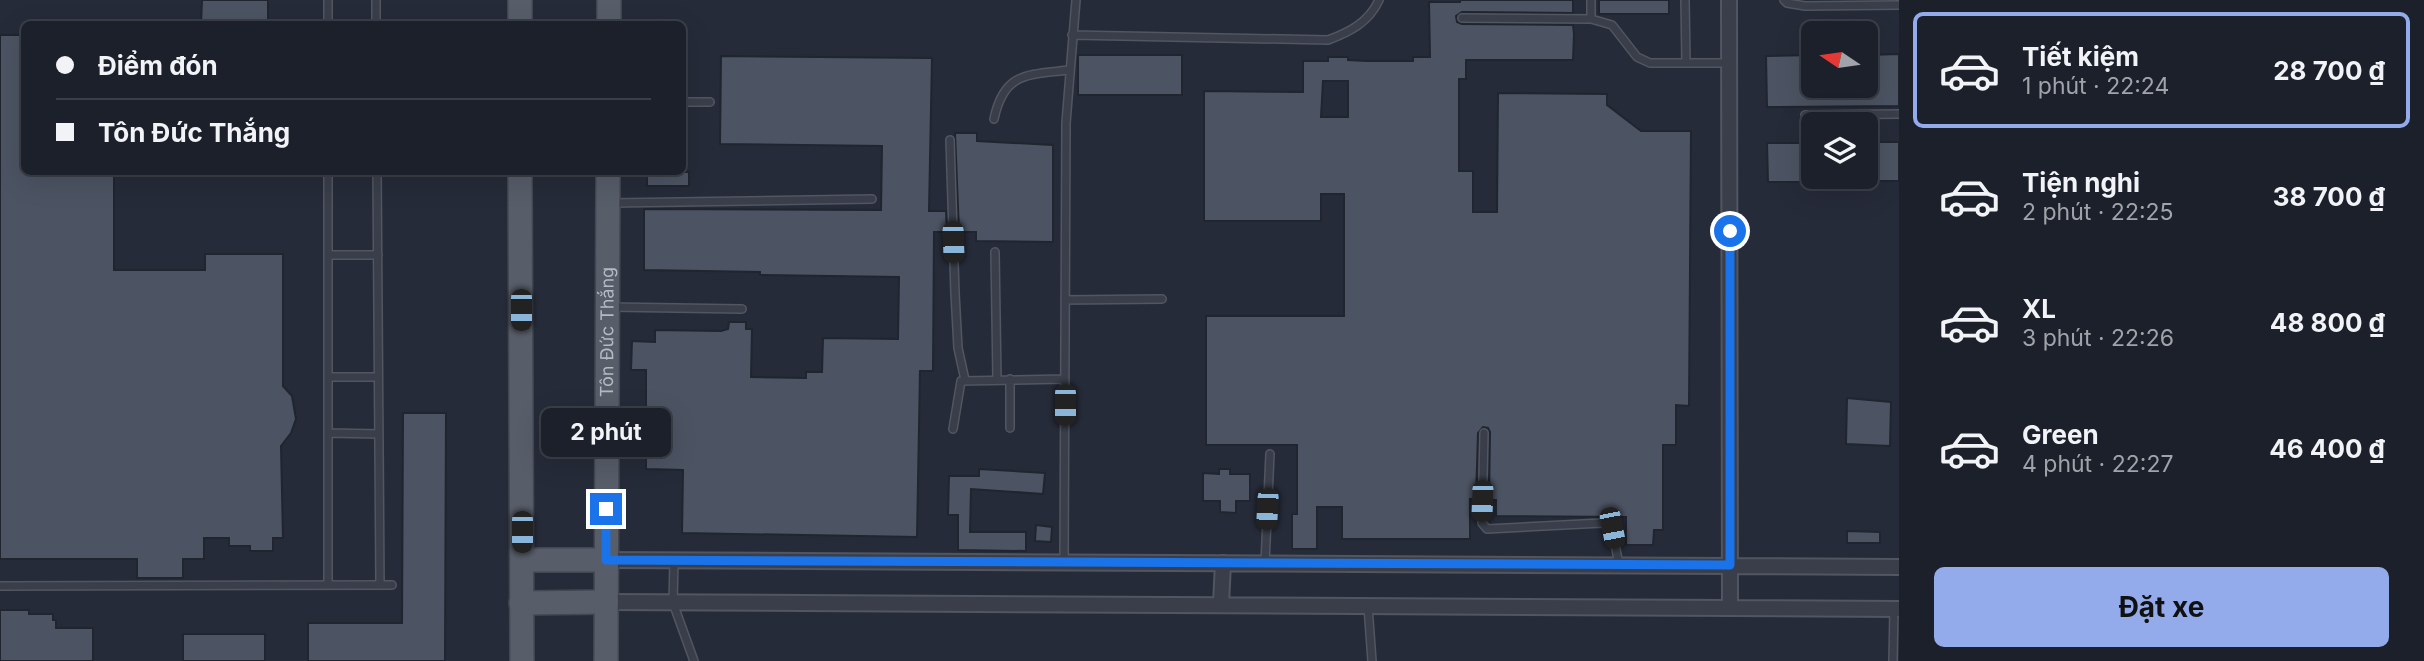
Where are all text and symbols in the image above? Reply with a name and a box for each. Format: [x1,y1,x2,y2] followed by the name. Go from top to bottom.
[1801,21,1878,98] north arrow
[1801,21,1878,189] map controls
[1938,39,2001,102] icon: car
[2022,41,2139,72] text: Tiết kiệm
[98,50,218,81] text: Điểm đón
[2273,55,2385,86] text: 28 700 ₫
[2022,72,2169,100] text: 1 phút · 22:24
[1801,112,1878,189] button: layers
[98,117,290,148] text: Tôn Đức Thắng
[1938,165,2001,228] icon: car
[2022,167,2140,198] text: Tiện nghi
[2273,181,2385,212] text: 38 700 ₫
[2022,198,2174,226] text: 2 phút · 22:25
[1714,215,1746,247] route start
[942,221,965,263] car
[596,267,618,397] street label: Tôn Đức Thắng
[511,289,532,331] car
[1938,291,2001,354] icon: car
[2022,293,2056,324] text: XL
[2270,307,2385,338] text: 48 800 ₫
[2022,324,2174,352] text: 3 phút · 22:26
[1055,384,1076,426] car
[541,407,671,456] callout: 2 phút
[1938,417,2001,480] icon: car
[570,418,642,446] text: 2 phút
[2022,419,2099,450] text: Green
[2269,433,2385,464] text: 46 400 ₫
[2022,450,2173,478] text: 4 phút · 22:27
[1471,480,1494,522] car
[1256,487,1279,531] car
[590,493,622,525] route end
[1598,505,1627,551] car
[512,511,533,553] car
[1934,567,2389,647] button: Đặt xe

